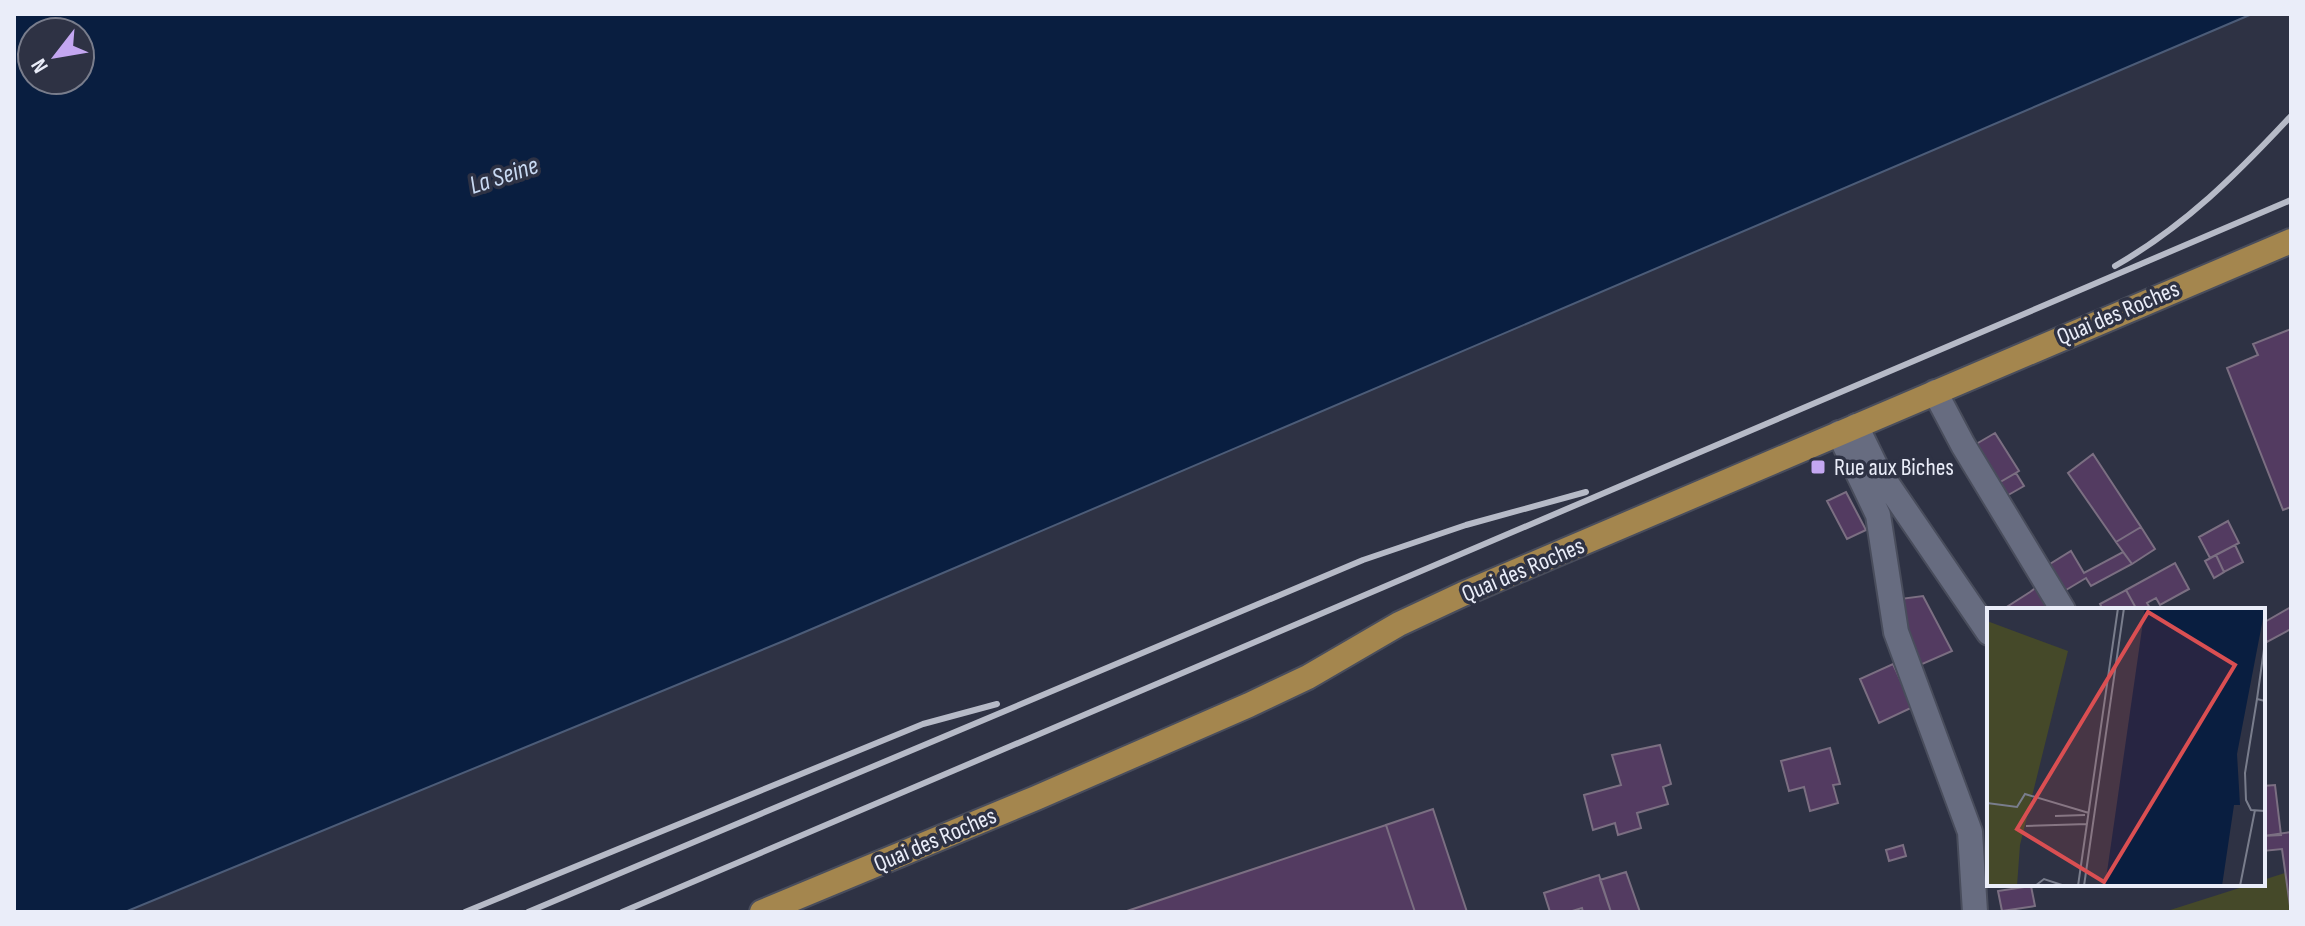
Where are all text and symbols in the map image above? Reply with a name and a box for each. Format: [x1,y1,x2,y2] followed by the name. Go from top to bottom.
[16,16,96,96] north arrow
[26,54,55,78] text: N
[466,150,542,202] water label: La Seine
[2052,274,2184,352] street label: Quai des Roches
[1834,453,1954,482] place label: Rue aux Biches
[1809,458,1827,476] marker: Rue aux Biches
[1457,531,1589,609] street label: Quai des Roches
[1987,608,2265,886] inset map
[869,801,1001,879] street label: Quai des Roches

